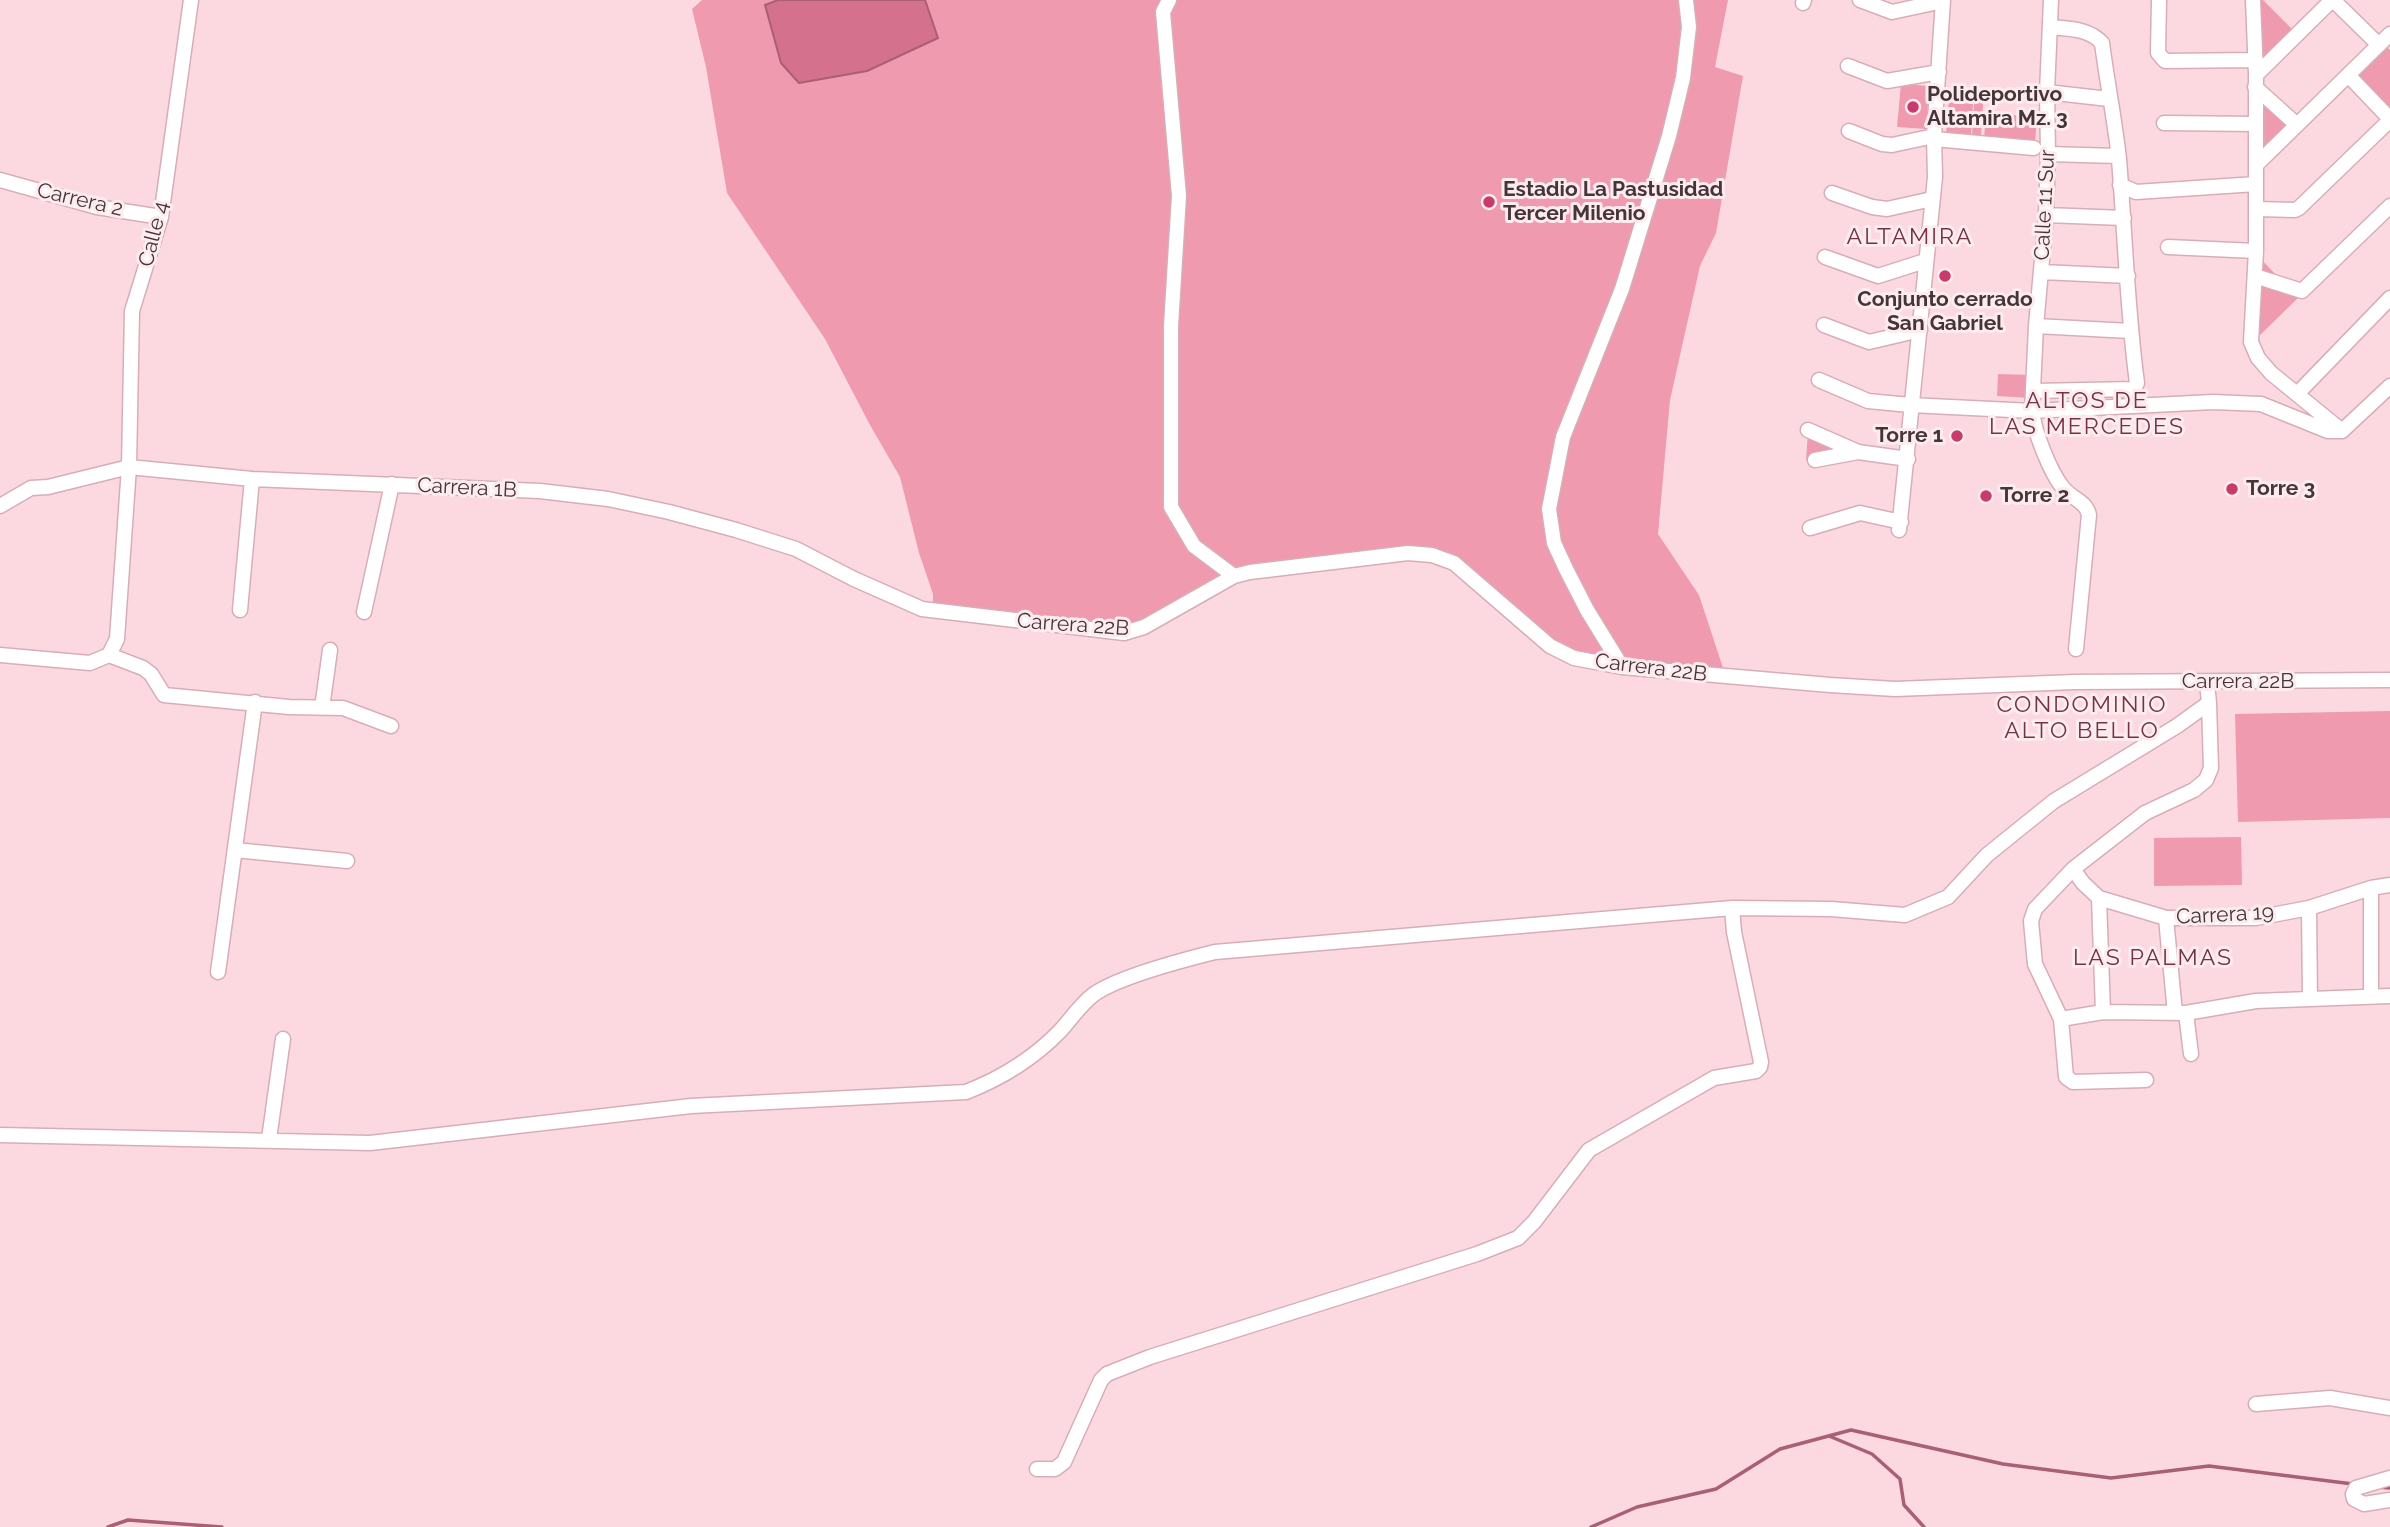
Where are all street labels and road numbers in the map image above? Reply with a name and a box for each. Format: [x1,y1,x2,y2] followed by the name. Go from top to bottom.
[2030,149,2060,261] street label: Calle 11 Sur
[34,178,126,222] street label: Carrera 2
[134,199,174,269] street label: Calle 4
[417,473,517,503] street label: Carrera 1B
[1016,609,1130,641] street label: Carrera 22B
[1594,649,1708,687] street label: Carrera 22B
[2182,669,2294,695] street label: Carrera 22B
[2175,900,2275,930] street label: Carrera 19

